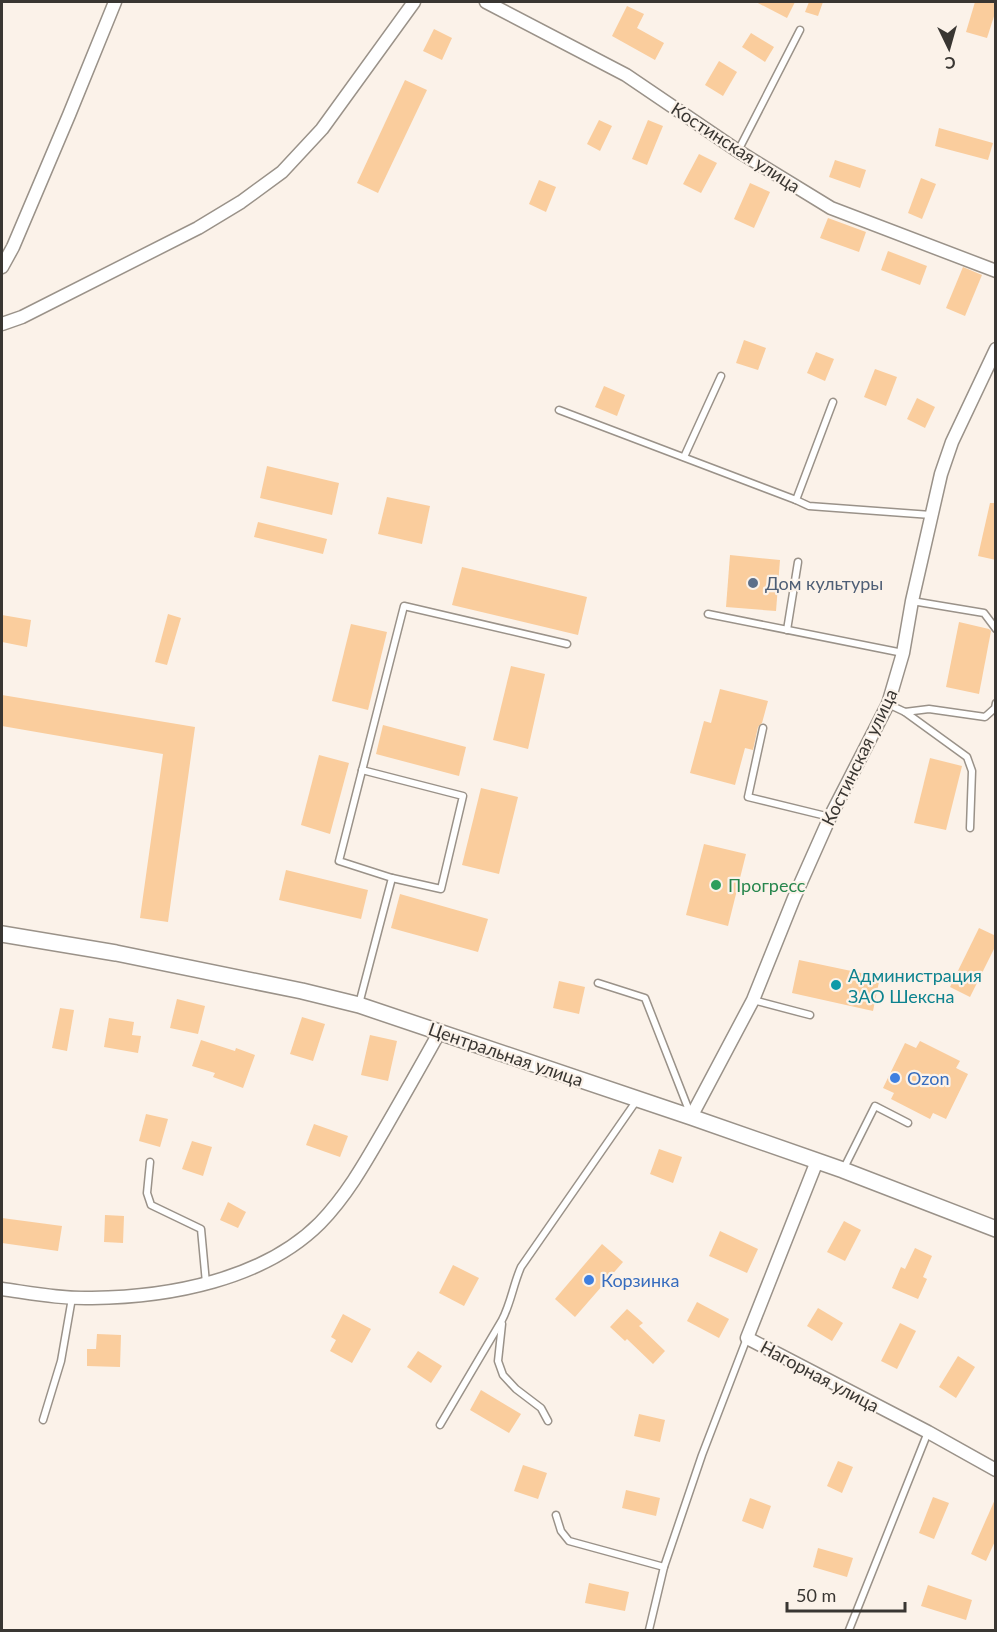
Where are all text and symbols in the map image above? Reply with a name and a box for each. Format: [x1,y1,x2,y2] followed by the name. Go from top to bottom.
[919,18,979,78] north arrow
[944,54,956,73] text: С
[667,97,805,197] street label: Костинская улица
[765,572,883,594] place label: Дом культуры
[746,576,760,590] marker: Дом культуры
[816,685,902,829] street label: Костинская улица
[728,874,806,896] place label: Прогресс
[709,878,723,892] marker: Прогресс
[848,964,982,1007] place label: Администрация ЗАО Шексна
[829,978,843,992] marker: Администрация ЗАО Шексна
[426,1017,586,1091] street label: Центральная улица
[907,1067,949,1089] place label: Ozon
[888,1071,902,1085] marker: Ozon
[601,1269,679,1291] place label: Корзинка
[582,1273,596,1287] marker: Корзинка
[757,1335,883,1417] street label: Нагорная улица
[787,1575,906,1613] scale bar
[796,1584,836,1606] text: 50 m

